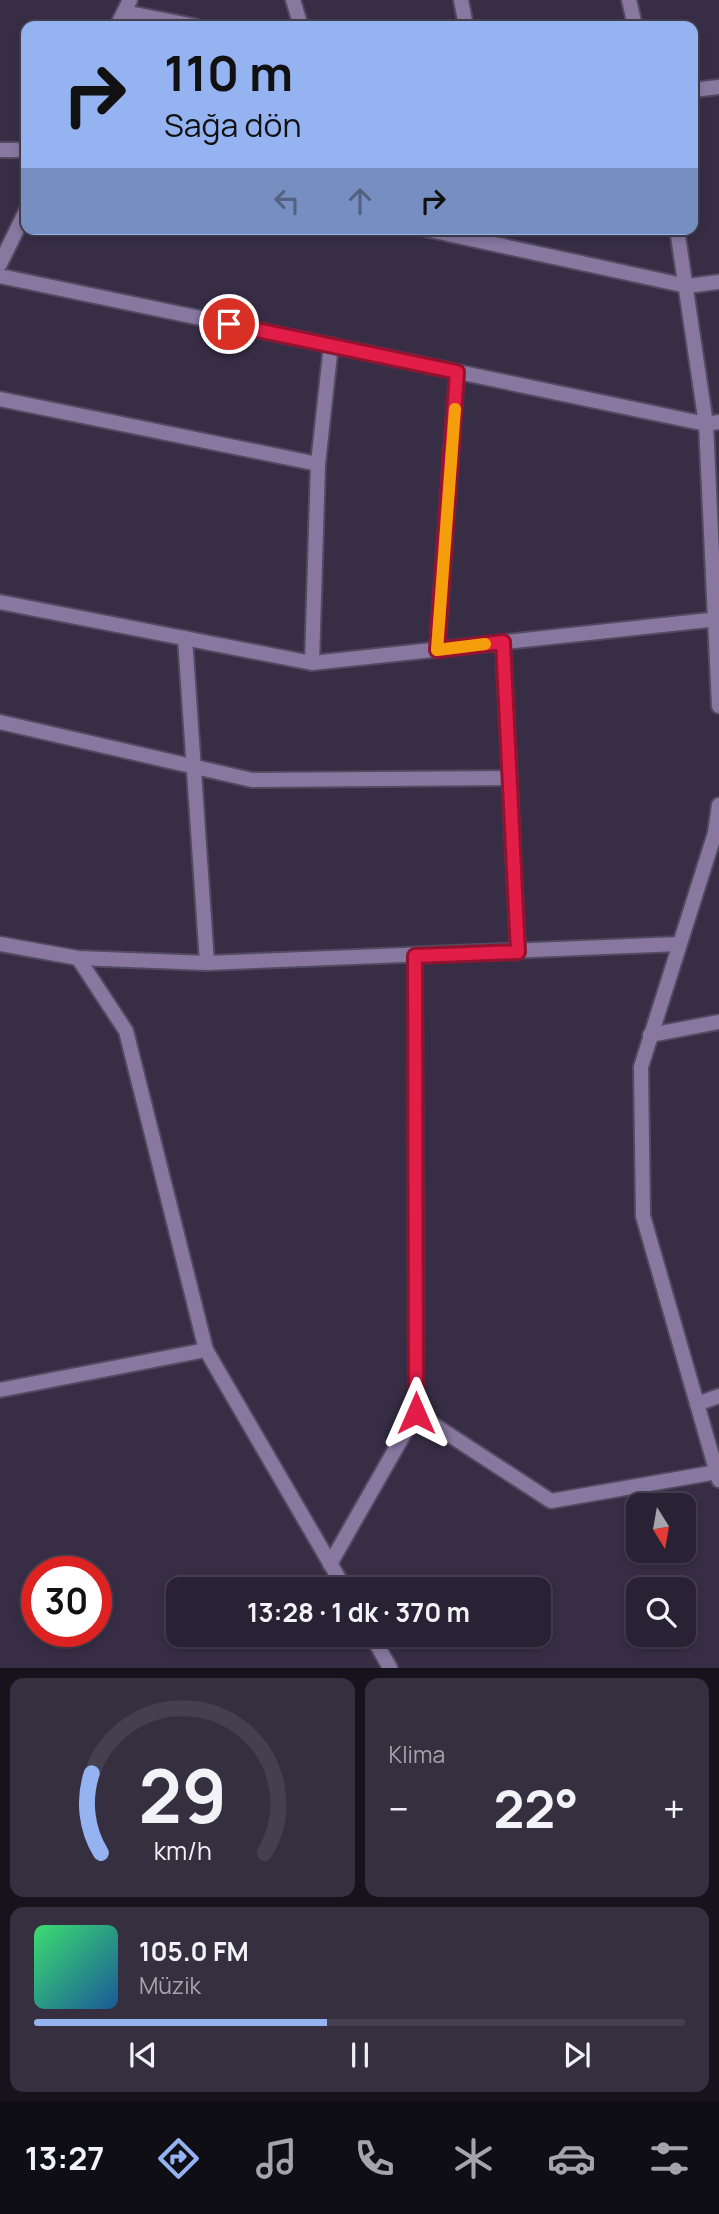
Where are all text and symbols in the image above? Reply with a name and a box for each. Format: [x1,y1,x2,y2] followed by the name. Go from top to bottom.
[164,39,293,106] text: 110 m
[49,49,140,140] icon: right
[164,103,302,147] text: Sağa dön
[268,182,306,220] icon: left
[341,182,379,220] icon: ahead
[414,182,452,220] icon: right
[199,294,259,354] pin
[210,305,248,343] icon: arrive
[379,1376,453,1450] position arrow
[626,1493,696,1563] north arrow
[626,1493,696,1647] map controls
[21,1556,112,1647] speed limit sign: 30
[626,1577,696,1647] button: search
[247,1594,470,1630] text: 13:28 · 1 dk · 370 m
[389,1738,445,1770] text: Klima
[138,1746,227,1846] text: 29
[493,1773,579,1844] text: 22°
[389,1782,409,1834] text: −
[663,1782,685,1834] text: +
[153,1833,211,1868] text: km/h
[139,1933,249,1969] text: 105.0 FM
[139,1969,201,2001] text: Müzik
[124,2036,162,2074] icon: previous
[341,2036,379,2074] icon: pause
[558,2036,596,2074] icon: next
[154,2134,203,2183] icon: directions
[252,2134,301,2183] icon: music
[350,2134,399,2183] icon: phone
[449,2134,498,2183] icon: climate
[547,2134,596,2183] icon: car
[645,2134,694,2183] icon: filters
[25,2136,104,2180] text: 13:27

